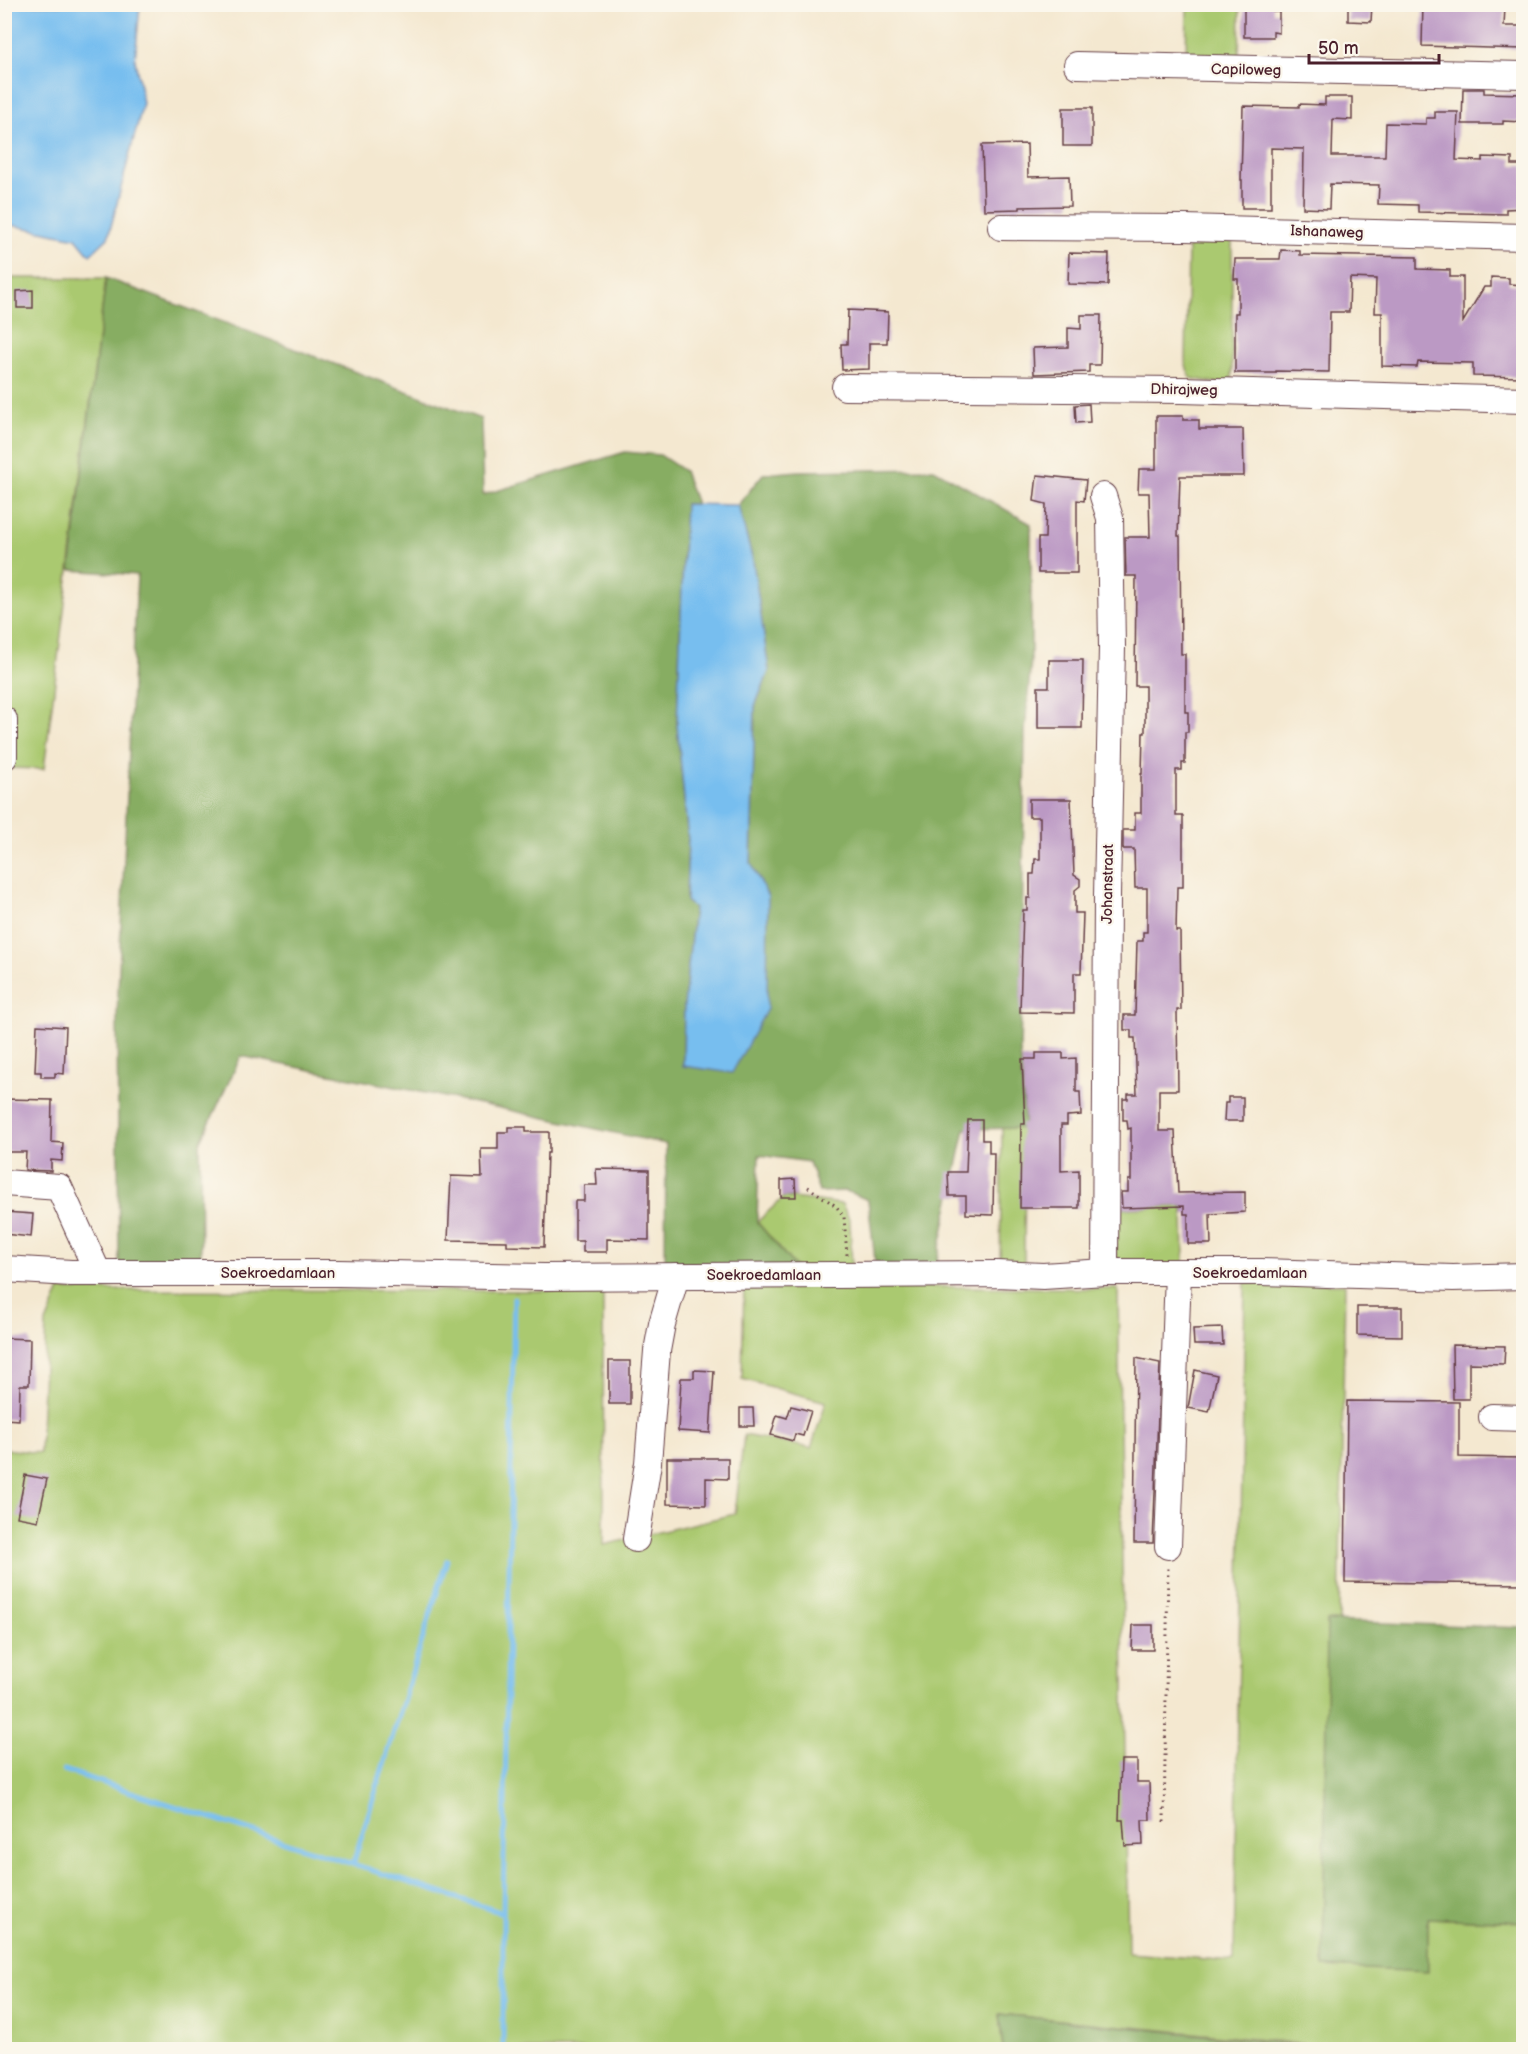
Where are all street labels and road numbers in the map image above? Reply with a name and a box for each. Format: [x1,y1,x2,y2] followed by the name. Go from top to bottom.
[1211,60,1281,80] street label: Capiloweg
[1290,221,1364,243] street label: Ishanaweg
[1150,380,1218,400] street label: Dhirajweg
[1098,843,1118,924] street label: Johanstraat
[221,1264,335,1283] street label: Soekroedamlaan
[1193,1264,1307,1283] street label: Soekroedamlaan
[707,1266,821,1285] street label: Soekroedamlaan

